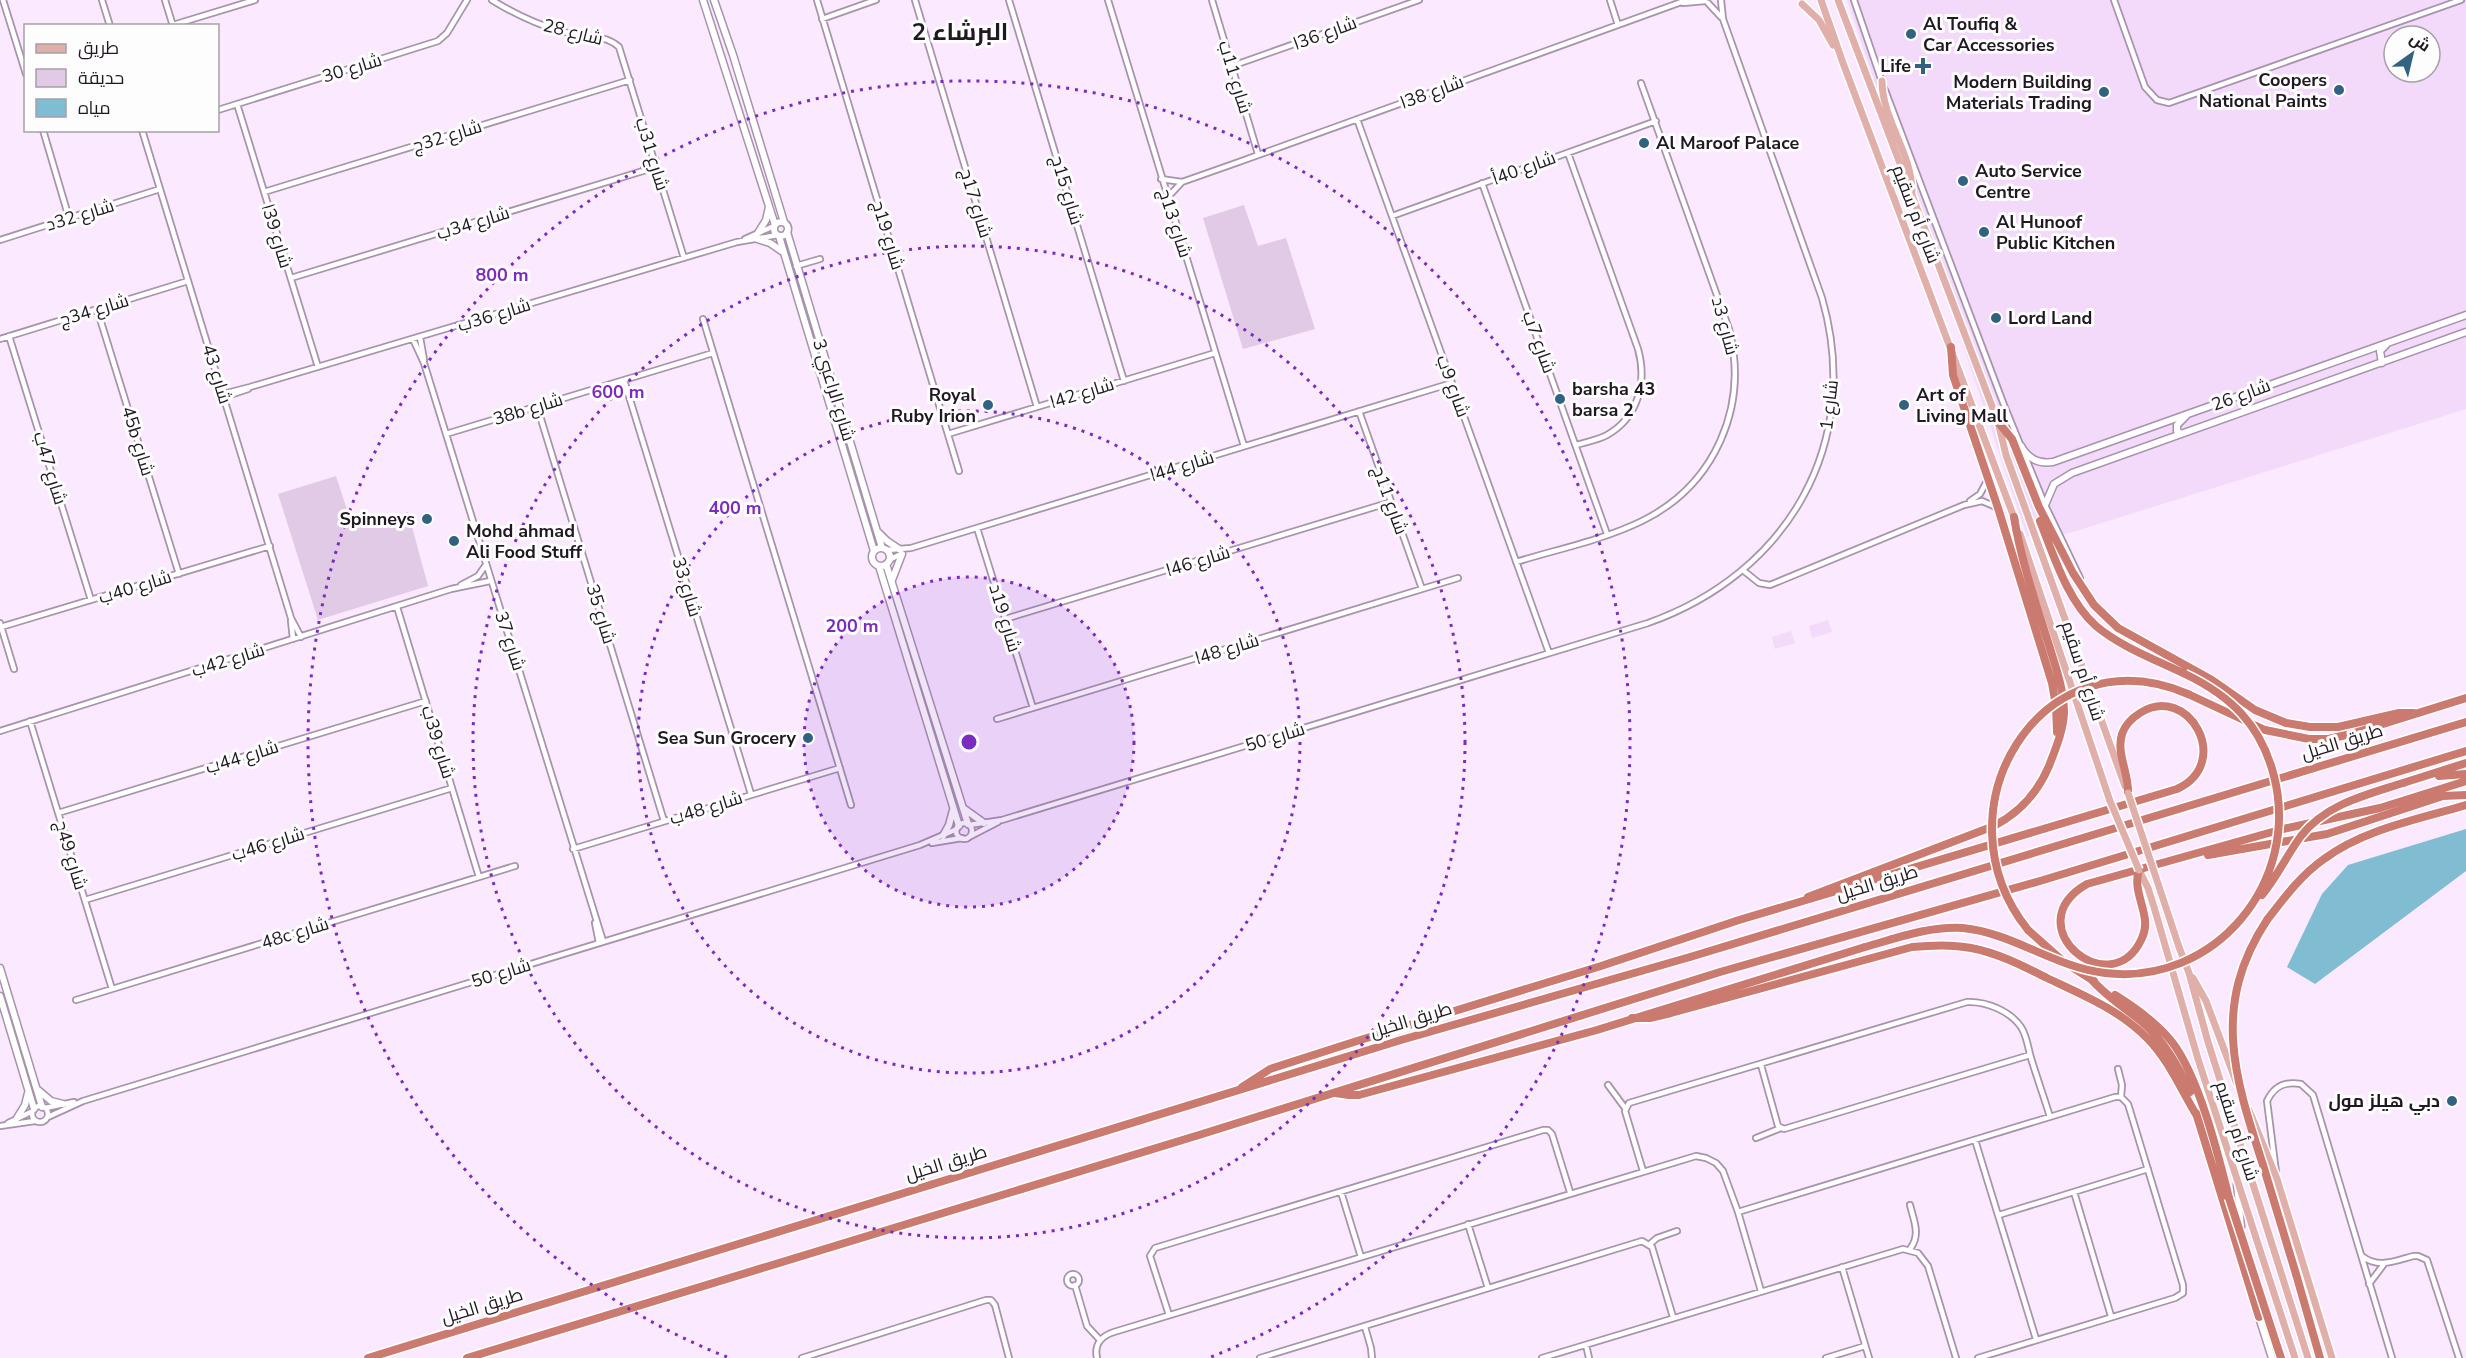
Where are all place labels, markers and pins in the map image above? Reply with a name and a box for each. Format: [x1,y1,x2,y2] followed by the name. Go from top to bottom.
[1923,12,2055,57] place label: Al Toufiq & Car Accessories
[1904,27,1918,41] marker: Al Toufiq & Car Accessories
[1880,54,1911,78] place label: Life
[1916,59,1930,73] marker: Life
[2199,68,2327,113] place label: Coopers National Paints
[1946,70,2092,115] place label: Modern Building Materials Trading
[2332,83,2346,97] marker: Coopers National Paints
[2097,85,2111,99] marker: Modern Building Materials Trading
[1656,131,1800,155] place label: Al Maroof Palace
[1637,136,1651,150] marker: Al Maroof Palace
[1975,159,2082,204] place label: Auto Service Centre
[1956,174,1970,188] marker: Auto Service Centre
[1996,210,2115,255] place label: Al Hunoof Public Kitchen
[1977,225,1991,239] marker: Al Hunoof Public Kitchen
[2008,306,2092,330] place label: Lord Land
[1989,311,2003,325] marker: Lord Land
[1572,377,1655,422] place label: barsha 43 barsa 2
[891,383,976,428] place label: Royal Ruby Irion
[1916,383,2008,428] place label: Art of Living Mall
[1553,392,1567,406] marker: barsha 43 barsa 2
[981,398,995,412] marker: Royal Ruby Irion
[1897,398,1911,412] marker: Art of Living Mall
[340,507,415,531] place label: Spinneys
[420,512,434,526] marker: Spinneys
[466,519,583,564] place label: Mohd ahmad Ali Food Stuff
[447,534,461,548] marker: Mohd ahmad Ali Food Stuff
[657,726,797,750] place label: Sea Sun Grocery
[801,731,815,745] marker: Sea Sun Grocery
[959,732,979,752] centre of rings
[2328,1089,2440,1116] place label: دبي هيلز مول
[2445,1094,2459,1108] marker: دبي هيلز مول

